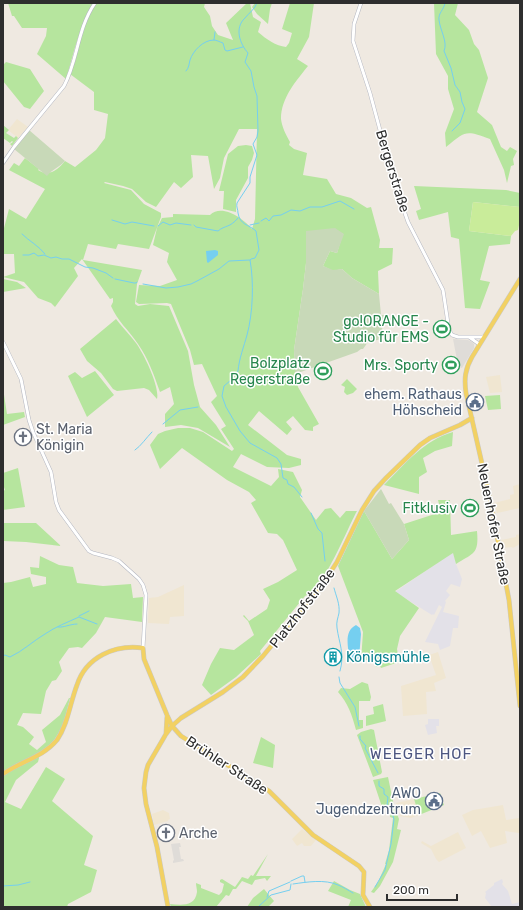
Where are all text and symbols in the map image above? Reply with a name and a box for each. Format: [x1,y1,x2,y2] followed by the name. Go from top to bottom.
[372,128,413,215] street label: Bergerstraße
[333,313,429,346] place label: go!ORANGE - Studio für EMS
[432,319,452,339] sports icon: go!ORANGE - Studio für EMS
[230,355,310,388] place label: Bolzplatz Regerstraße
[441,355,461,375] sports icon: Mrs. Sporty
[364,357,438,374] place label: Mrs. Sporty
[313,361,333,381] sports icon: Bolzplatz Regerstraße
[364,386,462,419] place label: ehem. Rathaus Höhscheid
[465,392,485,412] public building icon: ehem. Rathaus Höhscheid
[36,421,92,454] place label: St. Maria Königin
[13,427,33,447] church icon: St. Maria Königin
[473,462,514,586] street label: Neuenhofer Straße
[460,498,480,518] sports icon: Fitklusiv
[403,500,457,517] place label: Fitklusiv
[266,565,339,651] street label: Platzhofstraße
[323,647,343,667] building icon: Königsmühle
[346,649,430,666] place label: Königsmühle
[182,733,271,798] street label: Brühler Straße
[370,745,472,763] district label: WEEGER HOF
[316,785,421,818] place label: AWO Jugendzentrum
[424,791,444,811] public building icon: AWO Jugendzentrum
[156,823,176,843] church icon: Arche
[179,825,218,842] place label: Arche
[387,876,457,902] scale bar
[393,883,429,897] text: 200 m

